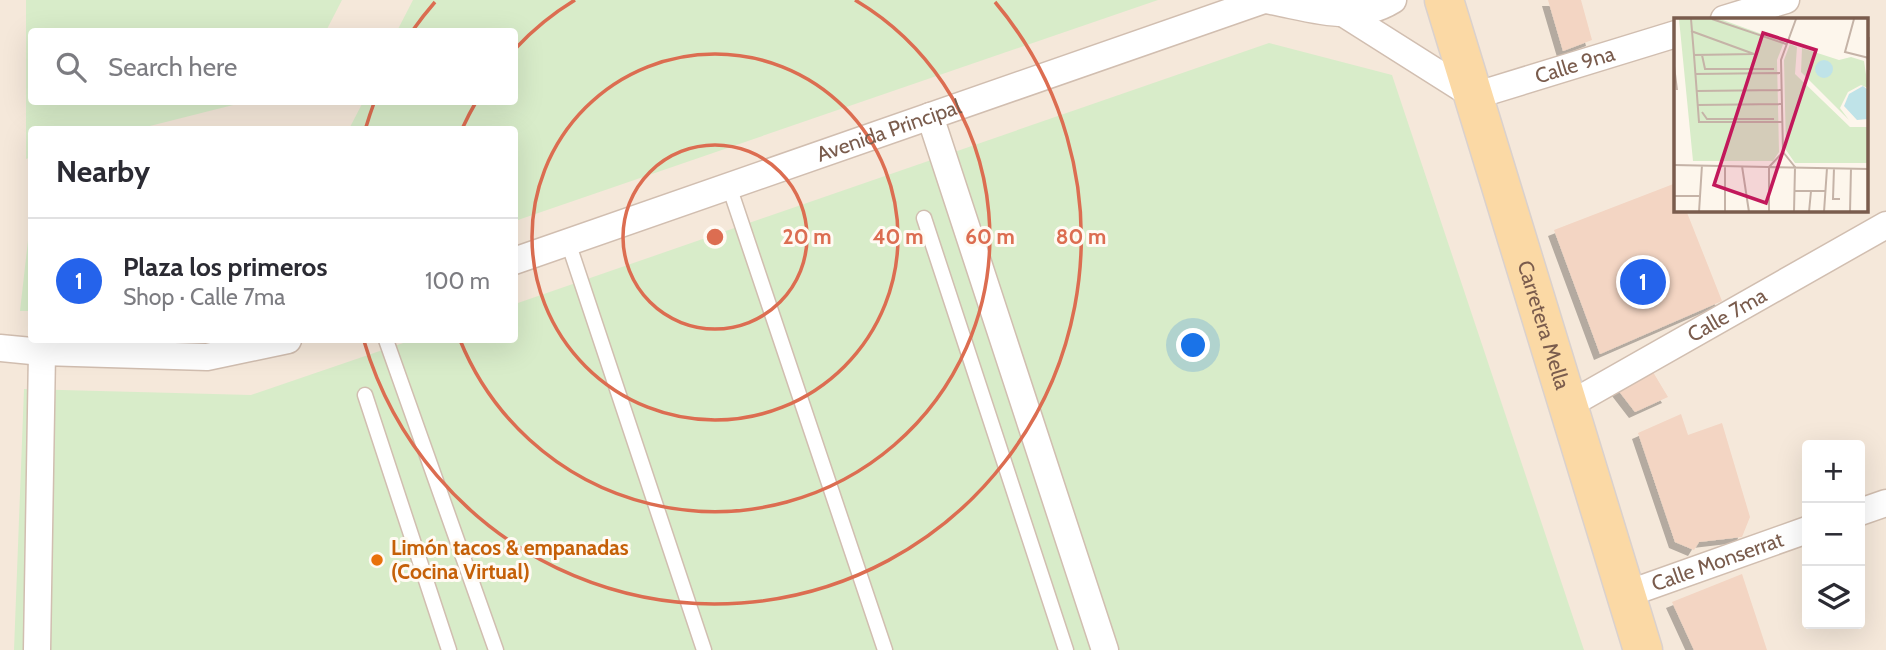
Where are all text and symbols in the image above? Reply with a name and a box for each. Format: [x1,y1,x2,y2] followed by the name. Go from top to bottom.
[1674,18,1868,212] inset map
[28,28,518,105] search box
[1532,41,1618,89] street label: Calle 9na
[52,48,90,86] icon: search
[108,51,237,83] text: Search here
[813,93,964,167] street label: Avenida Principal
[56,153,150,190] text: Nearby
[783,224,831,249] text: 20 m
[873,224,923,249] text: 40 m
[965,224,1015,249] text: 60 m
[1056,224,1106,249] text: 80 m
[703,225,727,249] centre of rings
[123,251,327,283] text: Plaza los primeros
[1620,256,1666,308] pin: 1
[1513,257,1576,392] street label: Carretera Mella
[75,267,83,295] text: 1
[425,267,490,295] text: 100 m
[1683,282,1771,347] street label: Calle 7ma
[123,283,285,311] text: Shop · Calle 7ma
[1176,328,1210,362] your location
[1802,440,1865,629] map controls
[1802,440,1865,503] button: +
[1802,503,1865,566] button: −
[1648,526,1787,596] street label: Calle Monserrat
[391,535,629,584] place label: Limón tacos & empanadas (Cocina Virtual)
[369,552,385,568] marker: Limón tacos & empanadas (Cocina Virtual)
[1802,566,1865,629] button: layers

